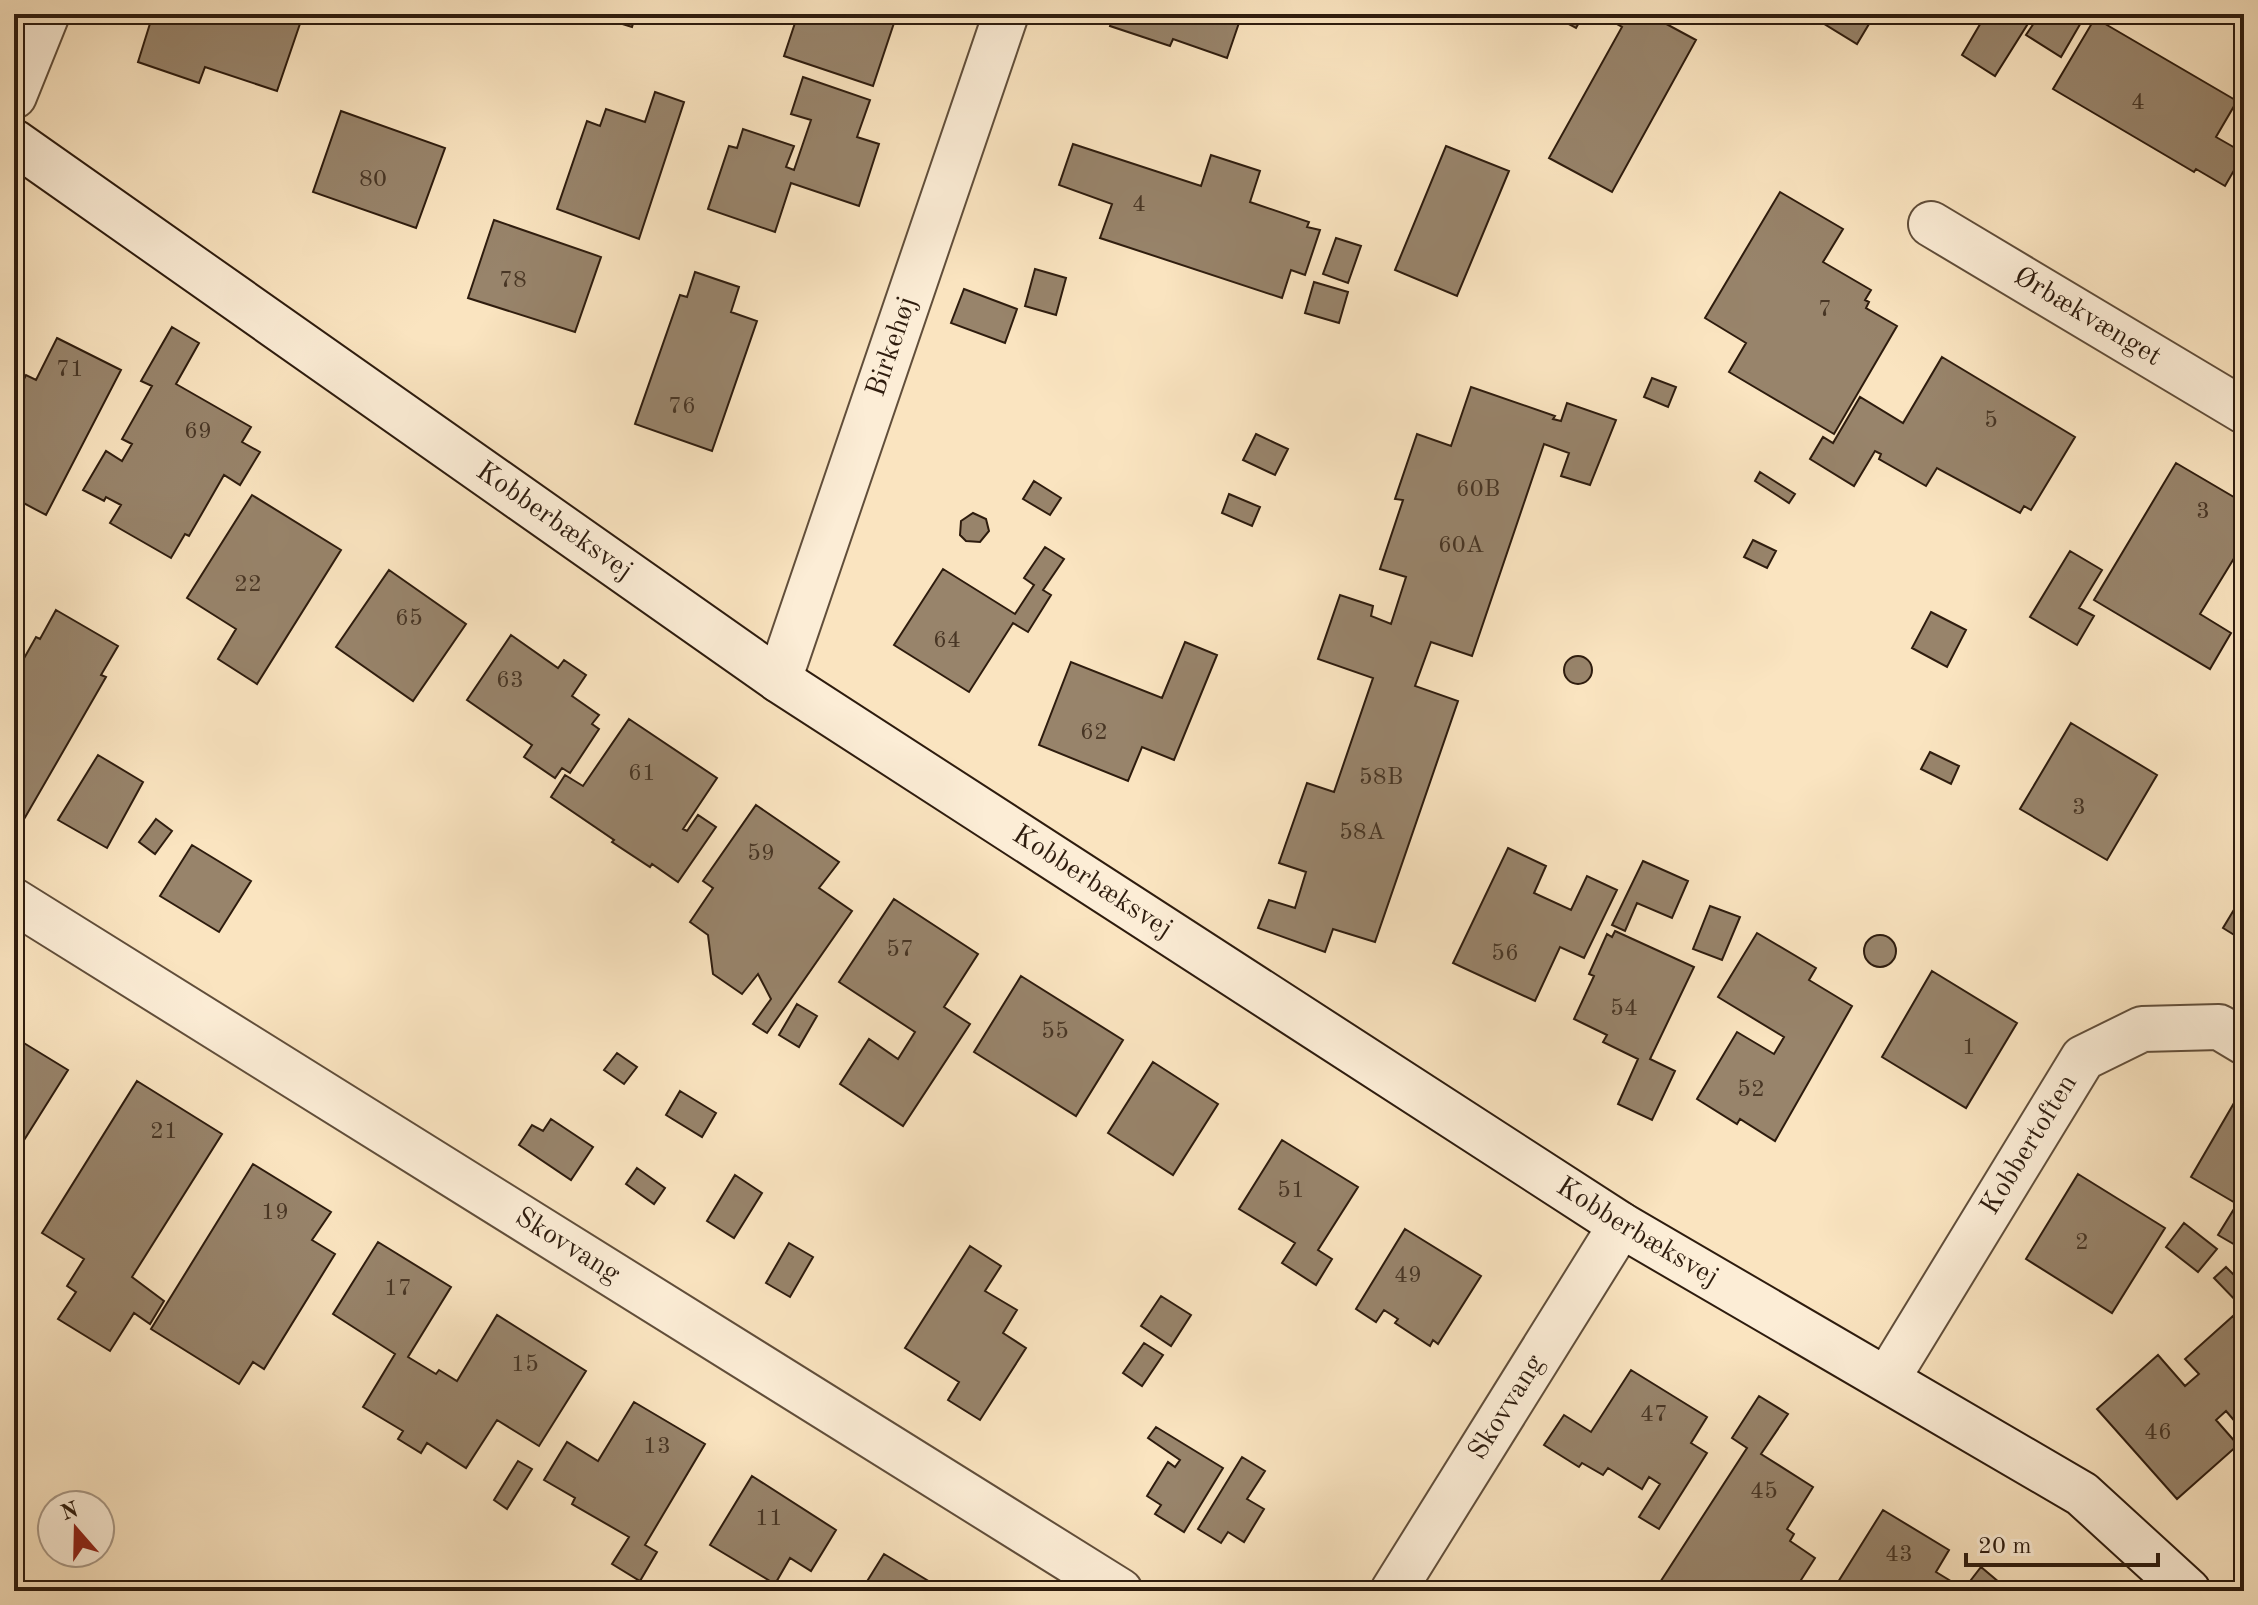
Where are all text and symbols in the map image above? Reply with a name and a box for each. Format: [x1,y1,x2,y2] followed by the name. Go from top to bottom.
[2131,91,2145,115] house number: 4
[359,168,387,192] house number: 80
[1132,193,1146,217] house number: 4
[2009,263,2166,372] street label: Ørbækvænget
[499,269,527,293] house number: 78
[863,293,923,401] street label: Birkehøj
[1818,298,1832,322] house number: 7
[56,358,84,382] house number: 71
[668,395,696,419] house number: 76
[1984,409,1998,433] house number: 5
[184,420,212,444] house number: 69
[470,457,637,586] street label: Kobberbæksvej
[1456,478,1500,502] house number: 60B
[2196,500,2210,524] house number: 3
[1438,534,1484,558] house number: 60A
[234,573,262,597] house number: 22
[395,607,423,631] house number: 65
[933,629,961,653] house number: 64
[496,669,524,693] house number: 63
[1080,721,1108,745] house number: 62
[628,762,656,786] house number: 61
[1359,766,1403,790] house number: 58B
[2072,796,2086,820] house number: 3
[1007,821,1177,944] street label: Kobberbæksvej
[1339,821,1385,845] house number: 58A
[747,842,775,866] house number: 59
[886,938,914,962] house number: 57
[1491,942,1519,966] house number: 56
[1610,997,1638,1021] house number: 54
[1041,1020,1069,1044] house number: 55
[1962,1036,1976,1060] house number: 1
[1976,1070,2083,1220] street label: Kobbertoften
[1737,1078,1765,1102] house number: 52
[150,1120,178,1144] house number: 21
[1551,1173,1723,1292] street label: Kobberbæksvej
[1277,1179,1305,1203] house number: 51
[261,1201,289,1225] house number: 19
[510,1203,624,1289] street label: Skovvang
[2075,1231,2089,1255] house number: 2
[1394,1264,1422,1288] house number: 49
[384,1277,412,1301] house number: 17
[1464,1350,1550,1465] street label: Skovvang
[511,1353,539,1377] house number: 15
[1640,1403,1668,1427] house number: 47
[2144,1421,2172,1445] house number: 46
[643,1435,671,1459] house number: 13
[1750,1480,1778,1504] house number: 45
[36,1489,116,1569] north arrow
[58,1499,82,1525] text: N
[755,1507,783,1531] house number: 11
[1966,1517,2158,1567] scale bar
[1978,1535,2032,1559] text: 20 m
[1885,1543,1913,1567] house number: 43

